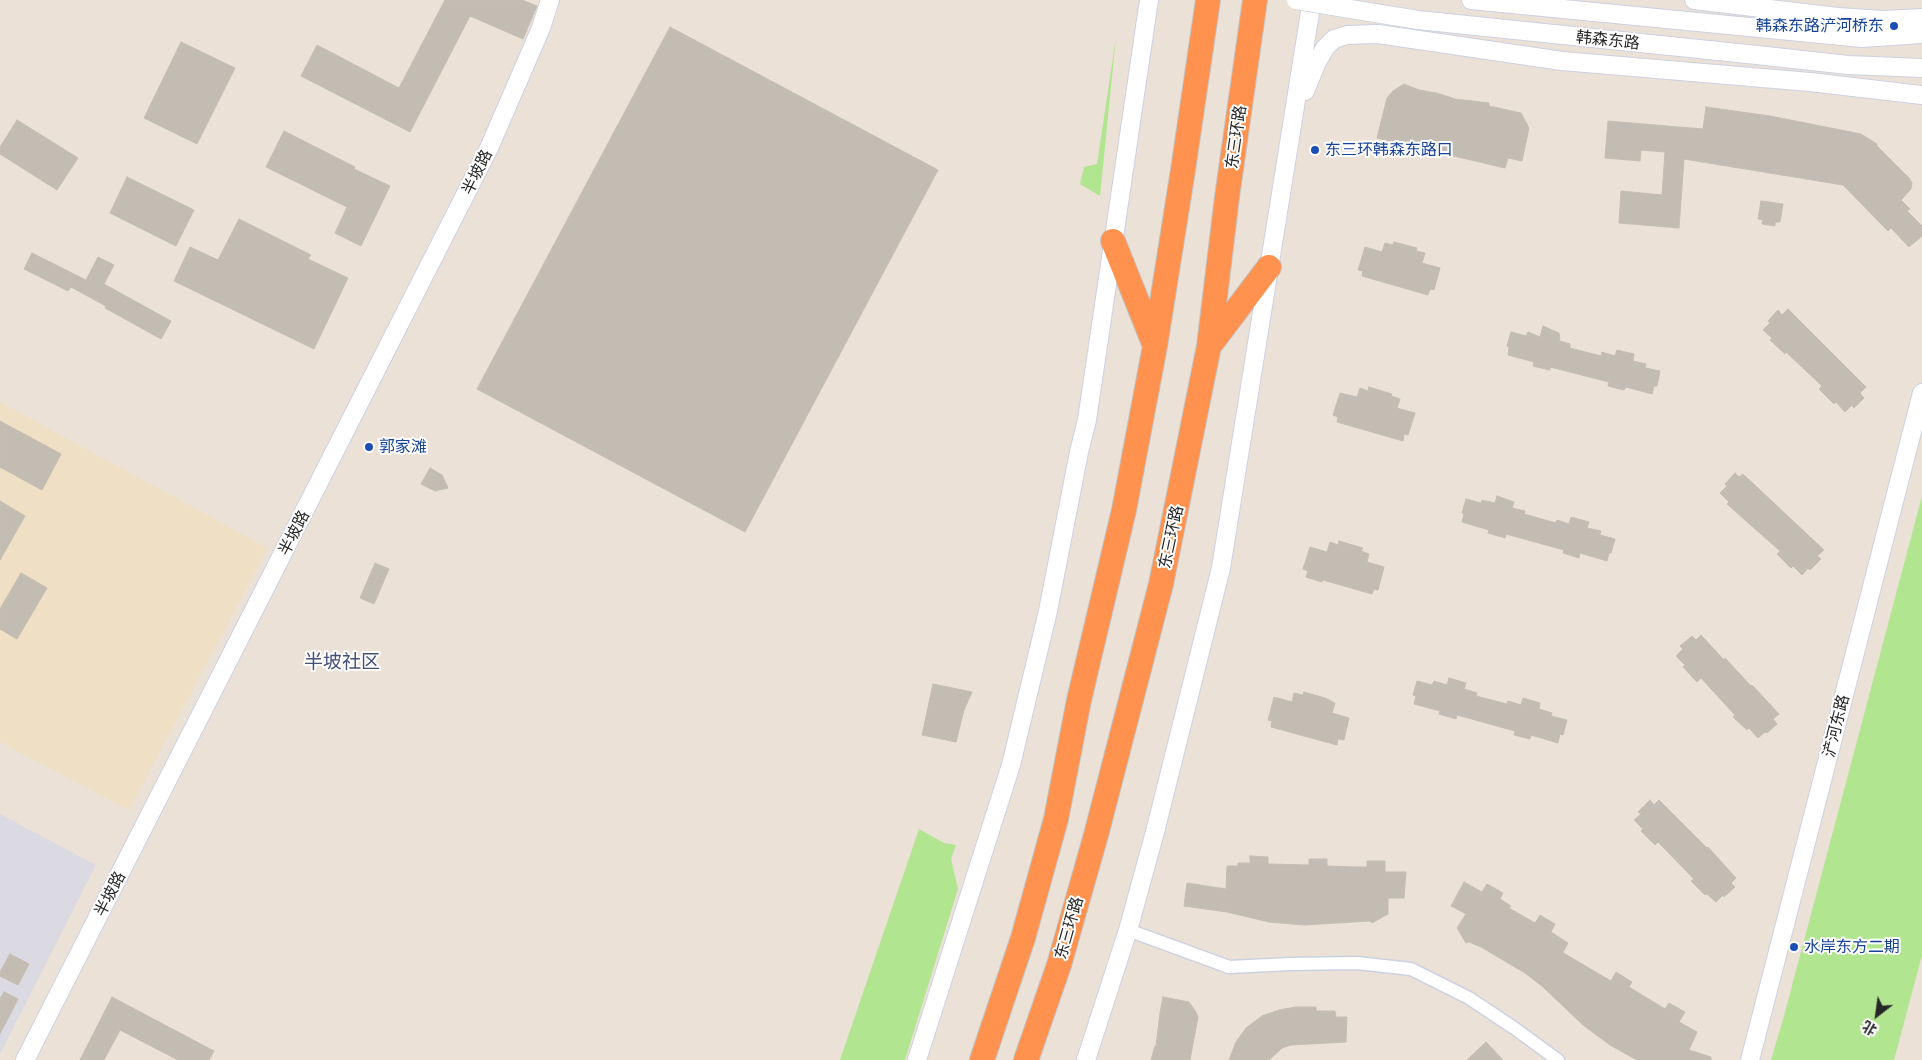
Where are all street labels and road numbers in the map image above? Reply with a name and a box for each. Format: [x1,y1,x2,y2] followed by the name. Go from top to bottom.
[1575,27,1641,53] street label: 韩森东路
[1222,104,1250,170] street label: 东三环路
[458,146,496,198] street label: 半坡路
[1155,504,1187,570] street label: 东三环路
[275,507,313,559] street label: 半坡路
[1819,693,1853,759] street label: 浐河东路
[91,868,129,920] street label: 半坡路
[1051,895,1087,961] street label: 东三环路

